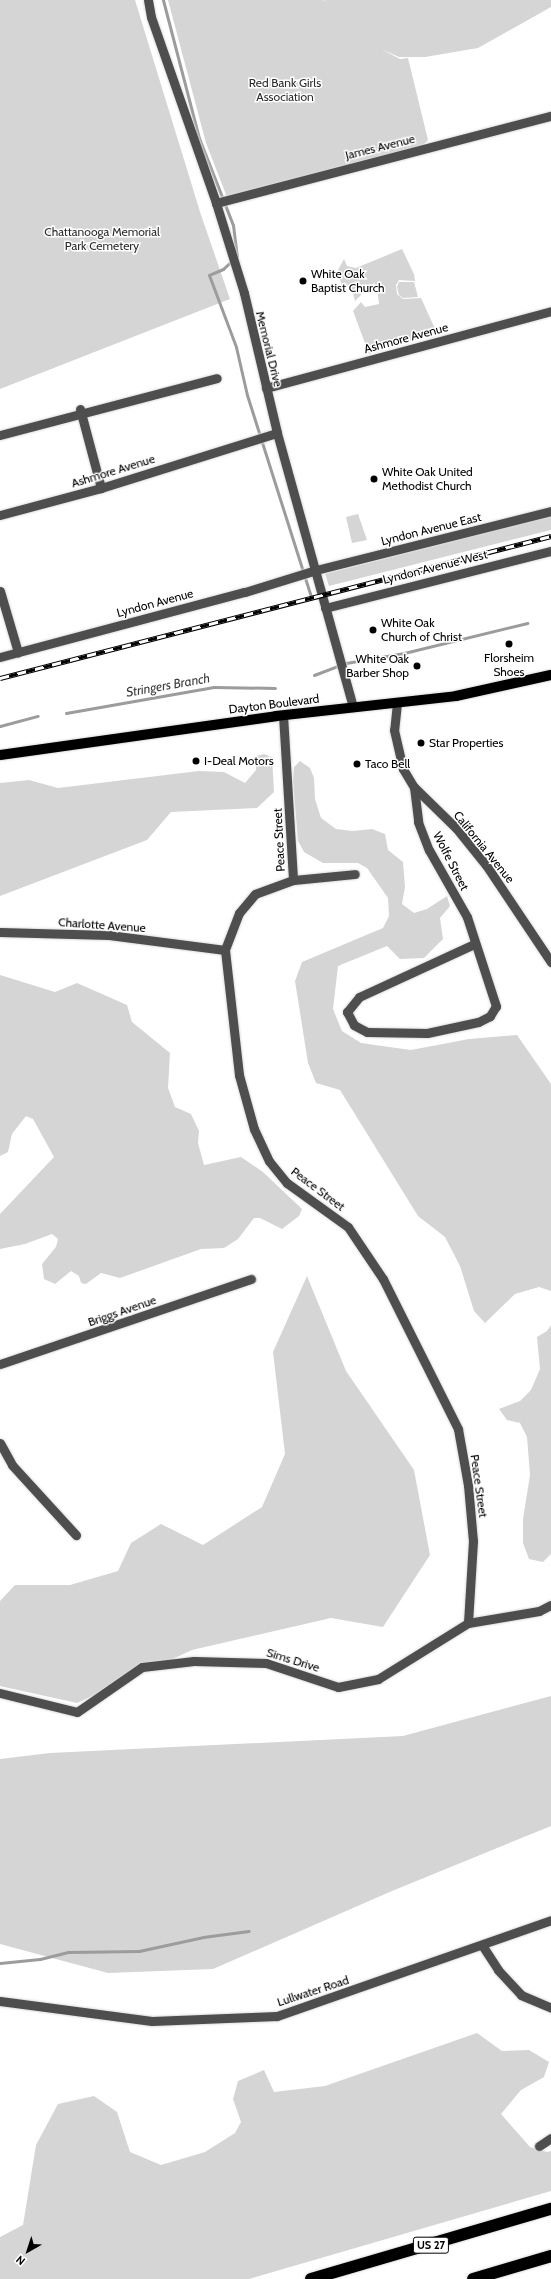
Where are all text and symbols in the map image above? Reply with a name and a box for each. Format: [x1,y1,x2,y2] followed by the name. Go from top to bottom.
[249,76,321,104] park label: Red Bank Girls Association
[344,131,416,163] street label: James Avenue
[44,225,160,253] park label: Chattanooga Memorial Park Cemetery
[311,267,385,295] place label: White Oak Baptist Church
[298,276,308,286] marker: White Oak Baptist Church
[253,310,285,388] street label: Memorial Drive
[362,320,450,356] street label: Ashmore Avenue
[70,451,156,491] street label: Ashmore Avenue
[382,465,473,493] place label: White Oak United Methodist Church
[369,474,379,484] marker: White Oak United Methodist Church
[379,510,483,548] street label: Lyndon Avenue East
[381,547,489,587] street label: Lyndon Avenue West
[115,586,195,620] street label: Lyndon Avenue
[381,616,462,644] place label: White Oak Church of Christ
[368,625,378,635] marker: White Oak Church of Christ
[504,639,514,649] marker: Florsheim Shoes
[484,651,534,679] place label: Florsheim Shoes
[346,652,409,680] place label: White Oak Barber Shop
[412,661,422,671] marker: White Oak Barber Shop
[125,670,211,700] water label: Stringers Branch
[228,691,320,717] street label: Dayton Boulevard
[429,736,503,750] place label: Star Properties
[416,738,426,748] marker: Star Properties
[204,754,274,768] place label: I-Deal Motors
[191,756,201,766] marker: I-Deal Motors
[365,757,410,771] place label: Taco Bell
[352,759,362,769] marker: Taco Bell
[270,808,288,872] street label: Peace Street
[451,808,517,886] street label: California Avenue
[430,829,472,893] street label: Wolfe Street
[58,915,146,935] street label: Charlotte Avenue
[288,1164,348,1214] street label: Peace Street
[86,1293,158,1329] street label: Briggs Avenue
[467,1453,491,1519] street label: Peace Street
[265,1645,321,1675] street label: Sims Drive
[275,1973,351,2009] street label: Lullwater Road
[8,2231,48,2271] north arrow
[412,2236,450,2254] road number: US 27
[13,2252,28,2268] text: N

